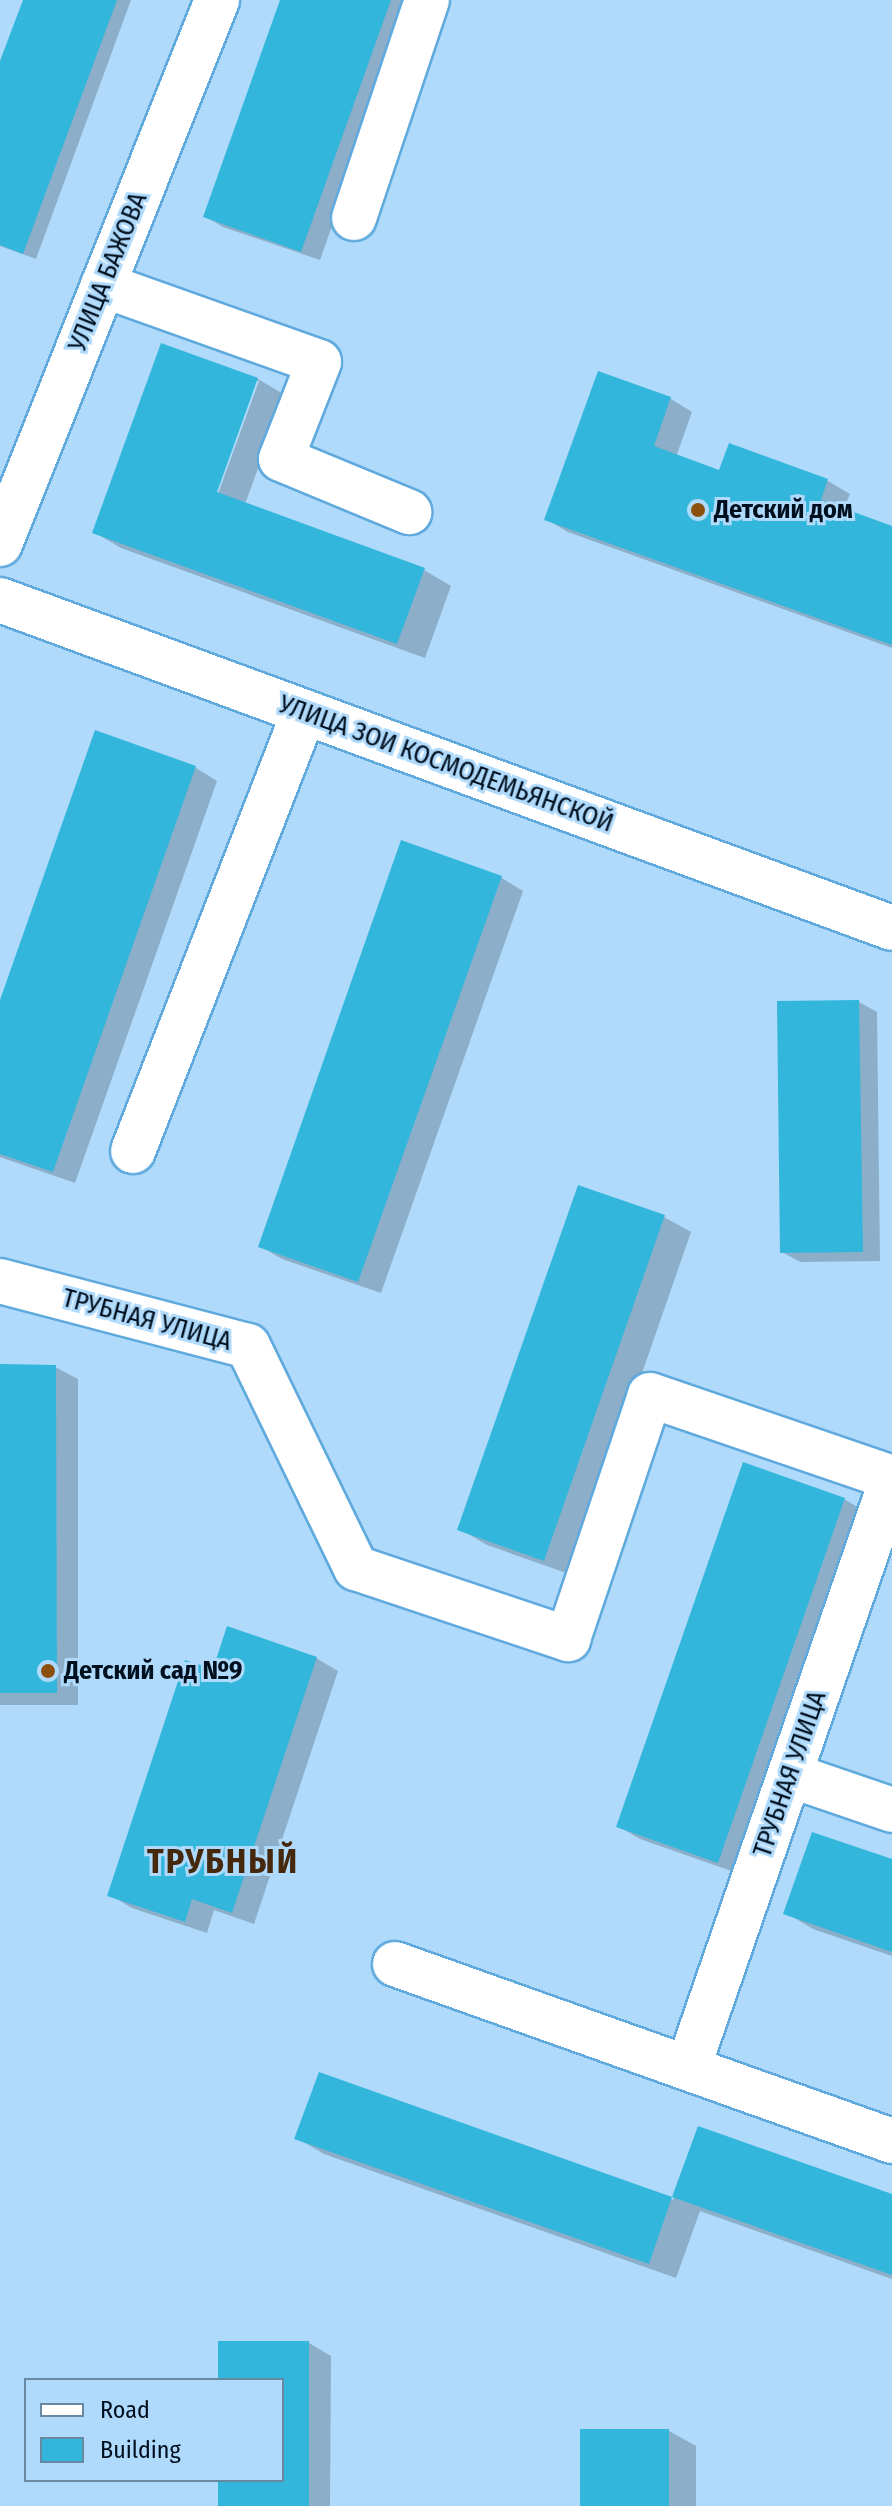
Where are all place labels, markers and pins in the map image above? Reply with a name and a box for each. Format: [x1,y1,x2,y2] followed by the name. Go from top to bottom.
[714,494,853,526] place label: Детский дом
[689,501,707,519] marker: Детский дом
[64,1655,242,1687] place label: Детский сад №9
[39,1662,57,1680] marker: Детский сад №9

